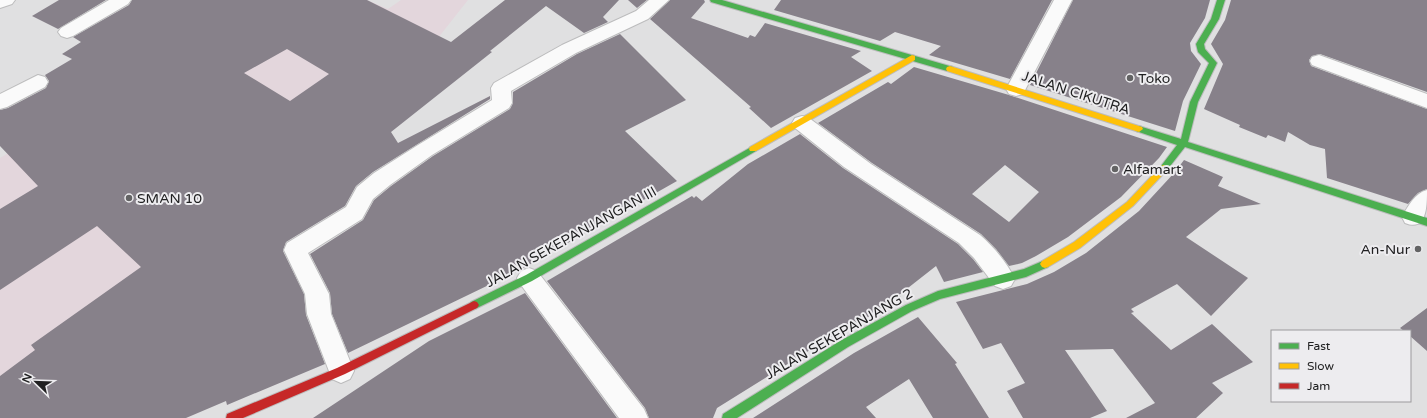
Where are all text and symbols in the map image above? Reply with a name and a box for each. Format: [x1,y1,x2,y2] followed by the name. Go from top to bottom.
[1020,67,1132,119] street label: JALAN CIKUTRA
[1138,70,1170,87] place label: Toko
[1125,73,1135,83] marker: Toko
[1123,161,1182,178] place label: Alfamart
[1110,164,1120,174] marker: Alfamart
[483,183,659,291] street label: JALAN SEKEPANJANGAN III
[137,190,202,207] place label: SMAN 10
[124,193,134,203] marker: SMAN 10
[1360,241,1411,258] place label: An-Nur
[1413,244,1423,254] marker: An-Nur
[762,285,916,383] street label: JALAN SEKEPANJANG 2
[1271,330,1411,402] legend
[1307,339,1331,353] text: Fast
[1307,359,1334,373] text: Slow
[16,362,56,402] north arrow
[20,372,35,385] text: N
[1307,379,1330,393] text: Jam

